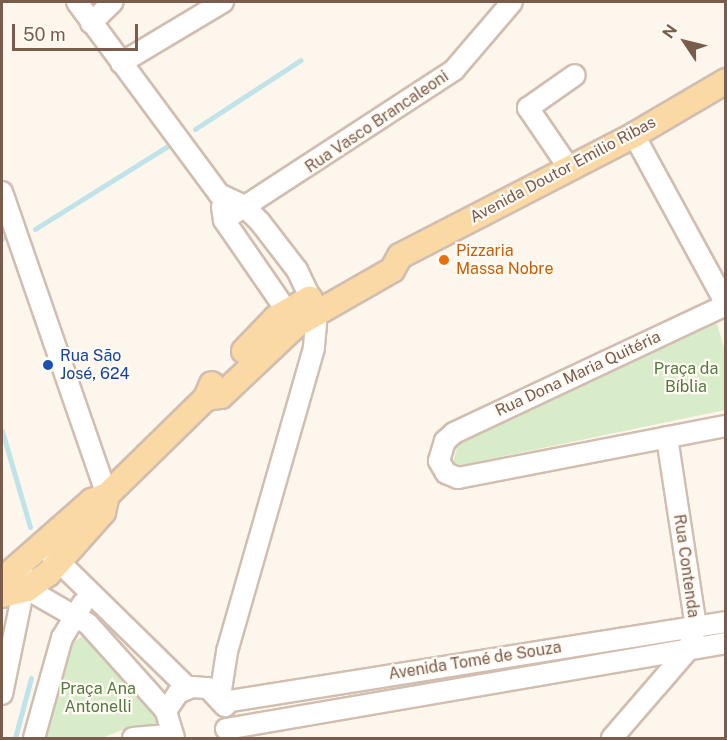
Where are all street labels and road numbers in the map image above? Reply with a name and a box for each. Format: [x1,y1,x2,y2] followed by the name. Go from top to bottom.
[302,67,452,177] street label: Rua Vasco Brancaleoni
[467,113,659,227] street label: Avenida Doutor Emilio Ribas
[492,327,664,421] street label: Rua Dona Maria Quitéria
[669,513,703,619] street label: Rua Contenda
[387,638,563,684] street label: Avenida Tomé de Souza

